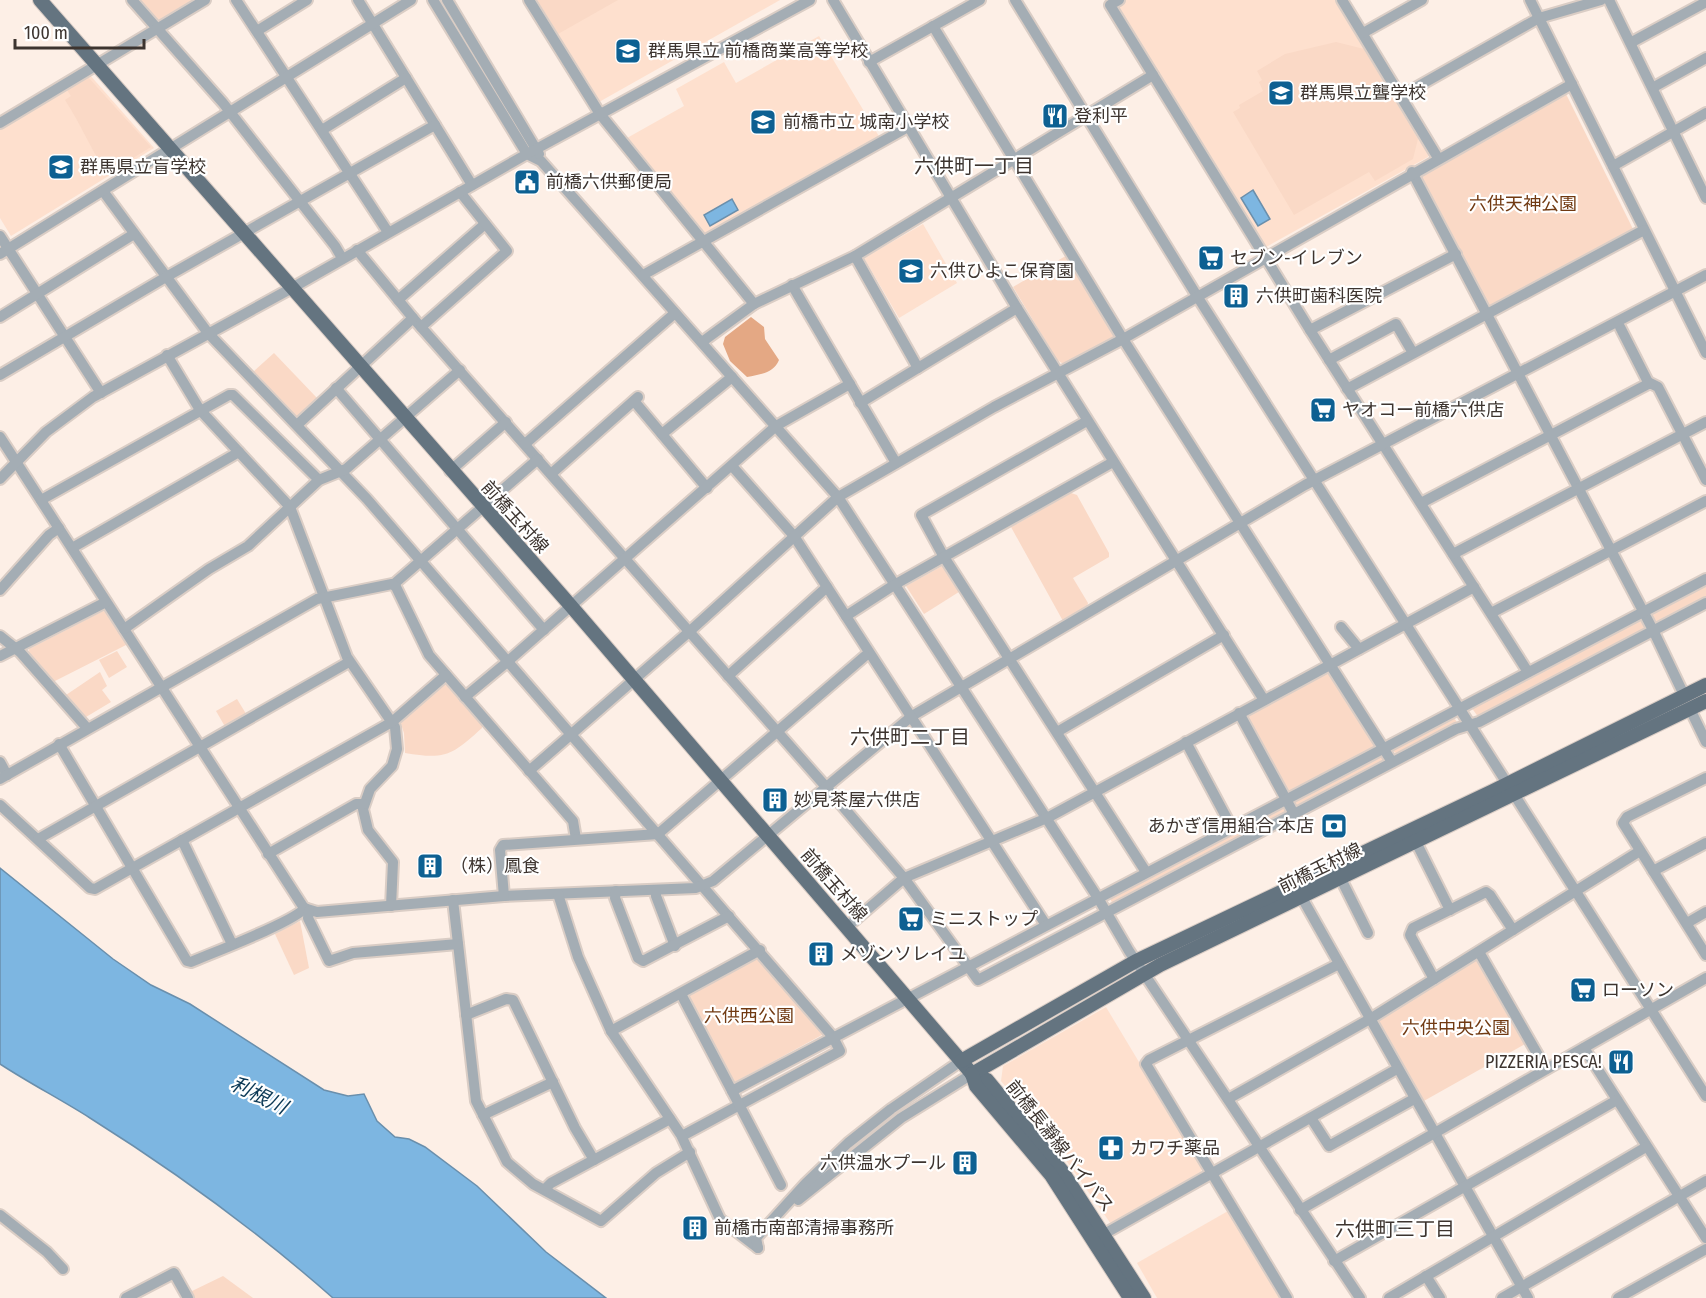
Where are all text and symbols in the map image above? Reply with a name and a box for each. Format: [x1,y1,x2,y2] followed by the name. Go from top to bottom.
[15,12,144,50] scale bar
[24,22,68,44] text: 100 m
[613,36,643,66] school or university icon: 群馬県立 前橋商業高等学校
[648,40,868,62] place label: 群馬県立 前橋商業高等学校
[1266,78,1296,108] school or university icon: 群馬県立聾学校
[1300,82,1426,104] place label: 群馬県立聾学校
[1040,101,1070,131] restaurant icon: 登利平
[1074,105,1128,127] place label: 登利平
[748,107,778,137] school or university icon: 前橋市立 城南小学校
[783,111,949,133] place label: 前橋市立 城南小学校
[46,152,76,182] school or university icon: 群馬県立盲学校
[914,154,1034,178] district label: 六供町一丁目
[80,156,206,178] place label: 群馬県立盲学校
[512,167,542,197] public building icon: 前橋六供郵便局
[546,171,672,193] place label: 前橋六供郵便局
[1469,193,1577,215] park label: 六供天神公園
[1196,243,1226,273] supermarket icon: セブン-イレブン
[1230,247,1363,269] place label: セブン-イレブン
[896,256,926,286] school or university icon: 六供ひよこ保育園
[930,260,1074,282] place label: 六供ひよこ保育園
[1221,281,1251,311] building icon: 六供町歯科医院
[1256,285,1382,307] place label: 六供町歯科医院
[1308,395,1338,425] supermarket icon: ヤオコー前橋六供店
[1342,399,1504,421] place label: ヤオコー前橋六供店
[477,476,553,558] street label: 前橋玉村線
[850,725,970,749] district label: 六供町二丁目
[760,785,790,815] building icon: 妙見茶屋六供店
[794,789,920,811] place label: 妙見茶屋六供店
[1319,811,1349,841] bank icon: あかぎ信用組合 本店
[1148,815,1314,837] place label: あかぎ信用組合 本店
[1275,838,1365,898] street label: 前橋玉村線
[796,844,872,926] street label: 前橋玉村線
[415,851,445,881] building icon: （株）鳳食
[450,855,540,877] place label: （株）鳳食
[896,904,926,934] supermarket icon: ミニストップ
[930,908,1038,930] place label: ミニストップ
[806,939,836,969] building icon: メゾンソレイユ
[840,943,966,965] place label: メゾンソレイユ
[1568,975,1598,1005] supermarket icon: ローソン
[1602,979,1674,1001] place label: ローソン
[704,1005,794,1027] park label: 六供西公園
[1402,1017,1510,1039] park label: 六供中央公園
[1606,1047,1636,1077] restaurant icon: PIZZERIA PESCA!
[1485,1051,1602,1073] place label: PIZZERIA PESCA!
[227,1071,293,1120] water label: 利根川
[1002,1076,1118,1216] street label: 前橋長瀞線バイパス
[1096,1133,1126,1163] pharmacy icon: カワチ薬品
[1130,1137,1220,1159] place label: カワチ薬品
[950,1148,980,1178] building icon: 六供温水プール
[820,1152,946,1174] place label: 六供温水プール
[680,1213,710,1243] building icon: 前橋市南部清掃事務所
[714,1217,894,1239] place label: 前橋市南部清掃事務所
[1335,1217,1455,1241] district label: 六供町三丁目

